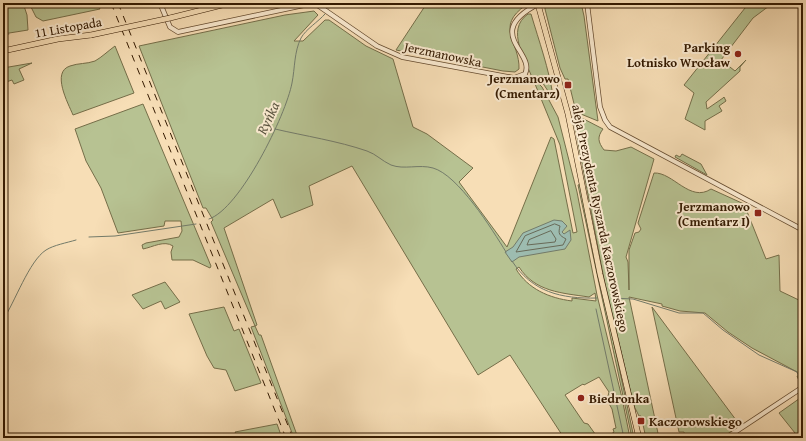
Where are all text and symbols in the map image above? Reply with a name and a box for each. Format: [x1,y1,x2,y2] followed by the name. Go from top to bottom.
[33,12,104,43] street label: 11 Listopada
[400,37,484,72] street label: Jerzmanowska
[627,38,731,72] place label: Parking Lotnisko Wrocław
[733,49,743,59] marker: Parking Lotnisko Wrocław
[487,69,560,103] place label: Jerzmanowo (Cmentarz)
[563,80,573,90] marker: Jerzmanowo (Cmentarz)
[251,98,284,138] water label: Ryńka
[567,103,634,334] street label: aleja Prezydenta Ryszarda Kaczorowskiego
[677,197,750,231] place label: Jerzmanowo (Cmentarz I)
[753,208,763,218] marker: Jerzmanowo (Cmentarz I)
[589,389,650,408] place label: Biedronka
[576,393,586,403] marker: Biedronka
[649,412,742,431] place label: Kaczorowskiego
[636,416,646,426] marker: Kaczorowskiego

